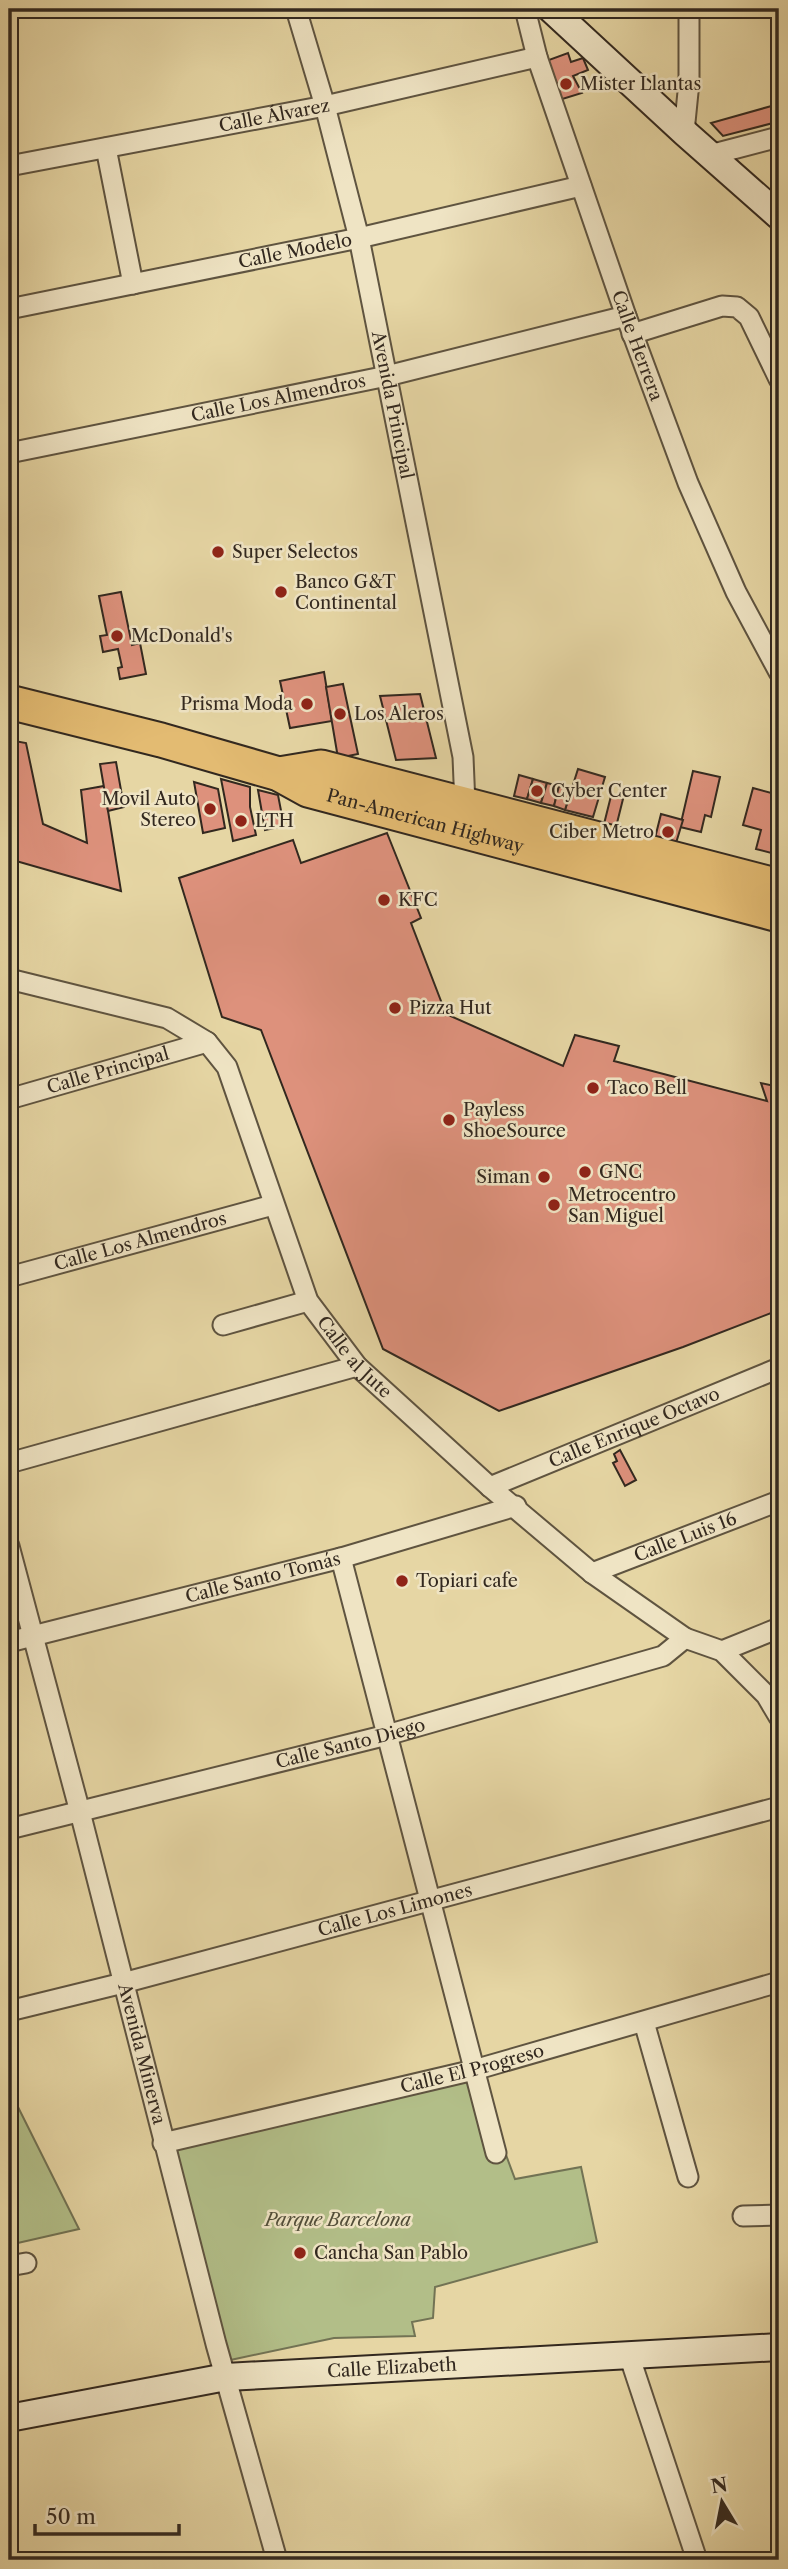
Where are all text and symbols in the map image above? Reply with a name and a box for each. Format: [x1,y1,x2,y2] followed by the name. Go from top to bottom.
[580,73,701,95] place label: Mister Llantas
[558,76,574,92] marker: Mister Llantas
[217,94,331,137] street label: Calle Álvarez
[236,229,354,273] street label: Calle Modelo
[607,287,668,404] street label: Calle Herrera
[367,328,418,481] street label: Avenida Principal
[189,370,368,427] street label: Calle Los Almendros
[232,541,358,563] place label: Super Selectos
[210,544,226,560] marker: Super Selectos
[295,571,397,614] place label: Banco G&T Continental
[273,584,289,600] marker: Banco G&T Continental
[131,625,233,647] place label: McDonald's
[109,628,125,644] marker: McDonald's
[180,693,293,715] place label: Prisma Moda
[299,696,315,712] marker: Prisma Moda
[354,703,444,725] place label: Los Aleros
[332,706,348,722] marker: Los Aleros
[551,780,668,802] place label: Cyber Center
[529,783,545,799] marker: Cyber Center
[324,784,527,858] street label: Pan-American Highway
[102,788,196,831] place label: Movil Auto Stereo
[202,801,218,817] marker: Movil Auto Stereo
[255,810,294,832] place label: LTH
[233,813,249,829] marker: LTH
[549,821,654,843] place label: Ciber Metro
[660,824,676,840] marker: Ciber Metro
[398,889,438,911] place label: KFC
[376,892,392,908] marker: KFC
[409,997,492,1019] place label: Pizza Hut
[387,1000,403,1016] marker: Pizza Hut
[44,1042,172,1099] street label: Calle Principal
[607,1077,687,1099] place label: Taco Bell
[585,1080,601,1096] marker: Taco Bell
[463,1099,566,1142] place label: Payless ShoeSource
[441,1112,457,1128] marker: Payless ShoeSource
[599,1161,642,1183] place label: GNC
[577,1164,593,1180] marker: GNC
[476,1166,530,1188] place label: Siman
[536,1169,552,1185] marker: Siman
[568,1184,676,1227] place label: Metrocentro San Miguel
[546,1197,562,1213] marker: Metrocentro San Miguel
[52,1207,229,1275] street label: Calle Los Almendros
[312,1312,396,1403] street label: Calle al Jute
[546,1383,723,1473] street label: Calle Enrique Octavo
[631,1507,740,1567] street label: Calle Luis 16
[183,1548,343,1608] street label: Calle Santo Tomás
[416,1570,518,1592] place label: Topiari cafe
[394,1573,410,1589] marker: Topiari cafe
[274,1714,428,1773] street label: Calle Santo Diego
[315,1879,475,1941] street label: Calle Los Limones
[113,1980,171,2127] street label: Avenida Minerva
[398,2039,547,2098] street label: Calle El Progreso
[263,2209,411,2231] park label: Parque Barcelona
[314,2242,468,2264] place label: Cancha San Pablo
[292,2245,308,2261] marker: Cancha San Pablo
[327,2354,457,2382] street label: Calle Elizabeth
[686,2468,756,2538] north arrow
[709,2473,729,2499] text: N
[35,2492,178,2536] scale bar
[46,2504,96,2529] text: 50 m

